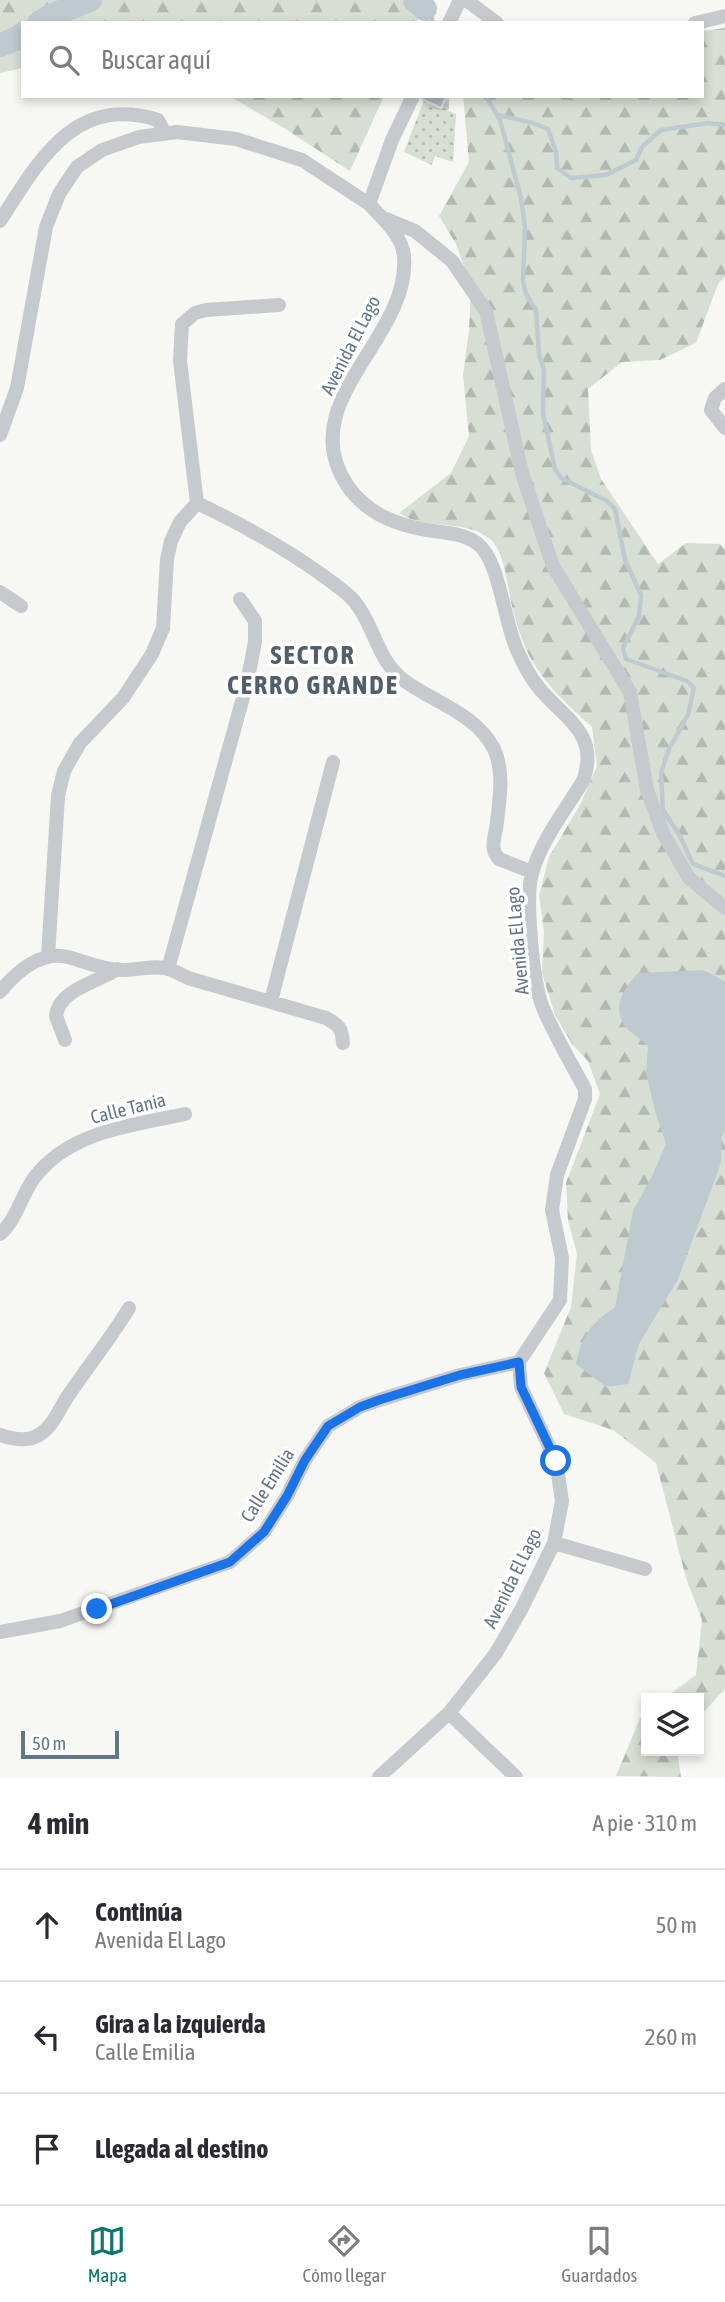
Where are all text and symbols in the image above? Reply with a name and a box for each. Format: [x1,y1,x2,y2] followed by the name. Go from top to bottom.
[21,21,704,98] search box
[45,41,83,79] icon: search
[101,45,211,75] text: Buscar aquí
[316,292,384,398] street label: Avenida El Lago
[227,640,399,700] district label: SECTOR CERRO GRANDE
[501,886,533,996] street label: Avenida El Lago
[88,1088,168,1128] street label: Calle Tania
[236,1444,298,1526] street label: Calle Emilia
[540,1445,571,1476] route start
[478,1524,546,1631] street label: Avenida El Lago
[81,1593,112,1624] route end
[641,1693,704,1756] map controls
[641,1693,704,1756] button: layers
[21,1728,119,1760] scale bar
[32,1732,66,1754] text: 50 m
[28,1806,89,1840] text: 4 min
[593,1810,697,1836] text: A pie · 310 m
[95,1897,182,1927] text: Continúa
[28,1906,66,1944] icon: ahead
[656,1912,697,1938] text: 50 m
[95,1927,226,1953] text: Avenida El Lago
[95,2009,266,2039] text: Gira a la izquierda
[28,2018,66,2056] icon: left
[645,2024,697,2050] text: 260 m
[95,2039,195,2065] text: Calle Emilia
[28,2130,66,2168] icon: arrive
[95,2134,268,2164] text: Llegada al destino
[88,2222,127,2286] tab: Mapa
[302,2222,386,2286] tab: Cómo llegar
[561,2222,637,2286] tab: Guardados

